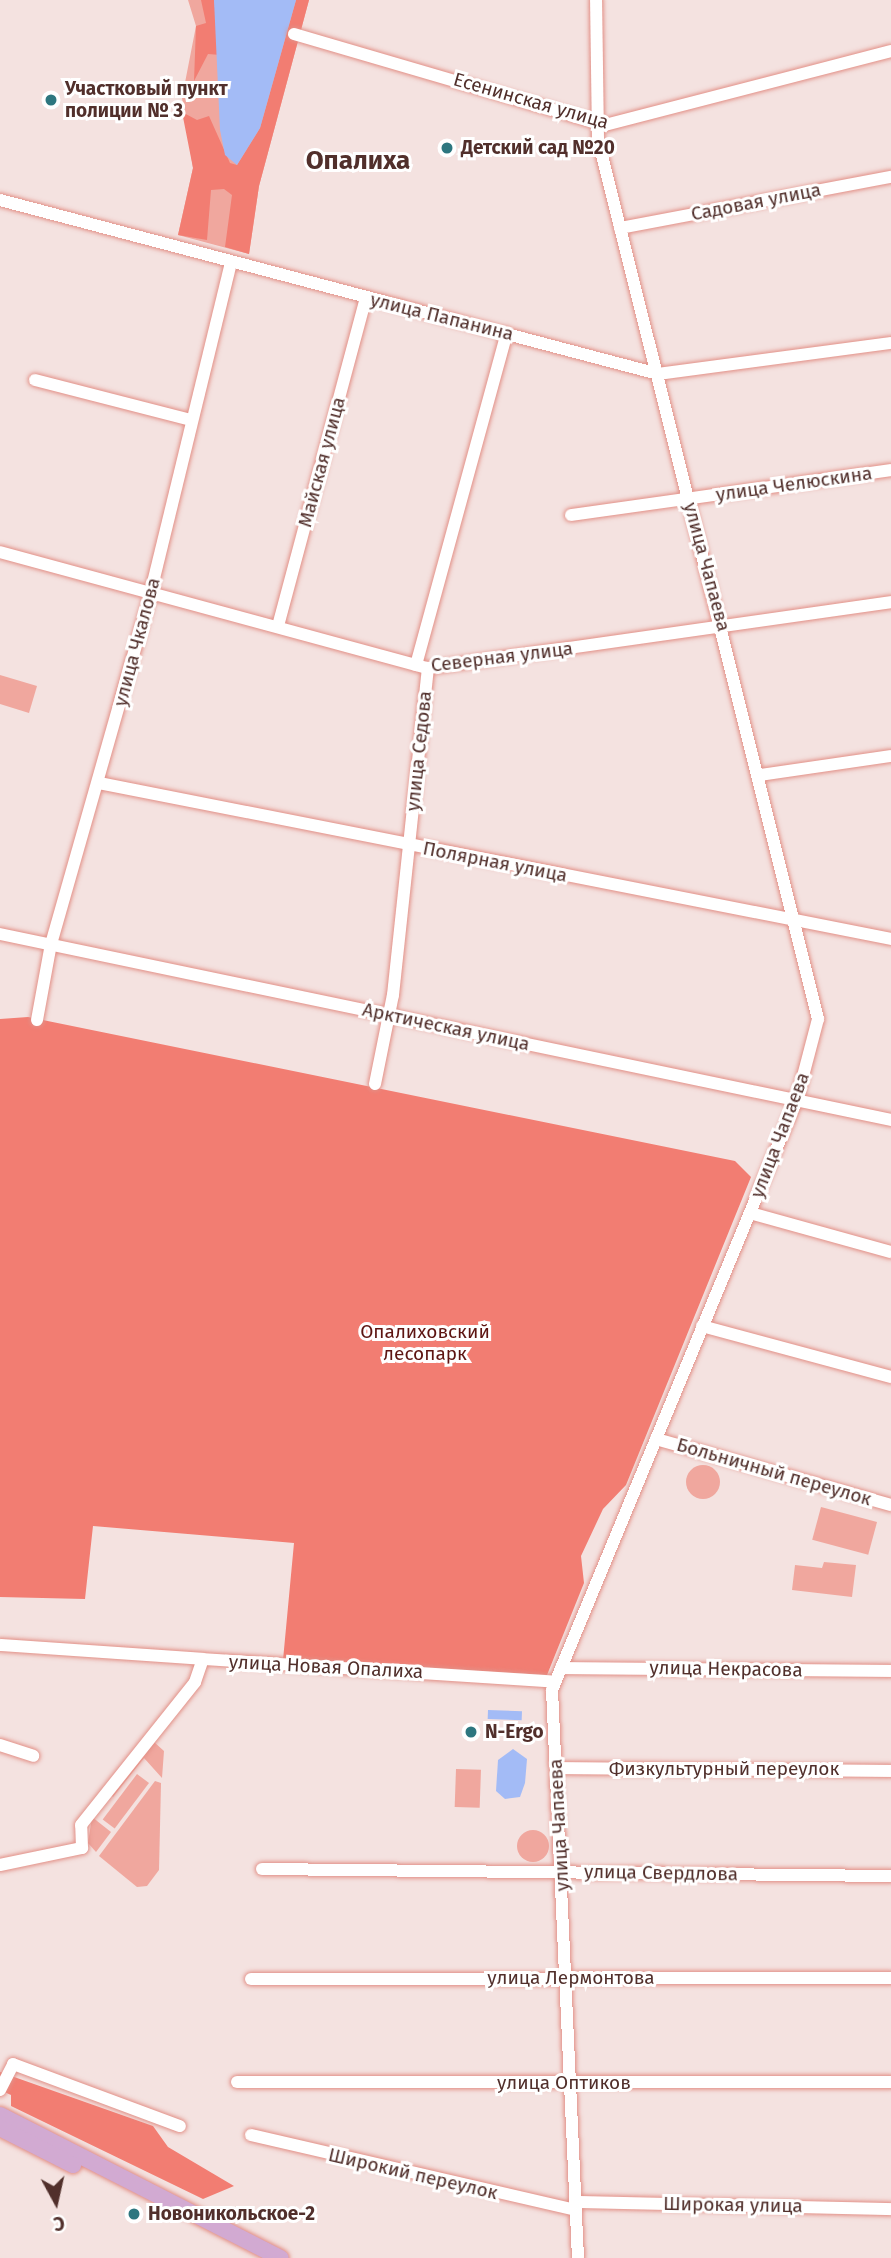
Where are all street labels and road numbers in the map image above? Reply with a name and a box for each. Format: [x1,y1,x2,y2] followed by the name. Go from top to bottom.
[451,68,611,134] street label: Есенинская улица
[689,178,823,226] street label: Садовая улица
[368,288,516,346] street label: улица Папанина
[294,394,350,530] street label: Майская улица
[714,462,874,506] street label: улица Челюскина
[679,500,735,634] street label: улица Чапаева
[109,575,165,709] street label: улица Чкалова
[430,637,574,677] street label: Северная улица
[401,690,437,812] street label: улица Седова
[421,837,569,887] street label: Полярная улица
[360,998,532,1056] street label: Арктическая улица
[746,1069,814,1201] street label: улица Чапаева
[674,1433,874,1511] street label: Больничный переулок
[228,1651,424,1683] street label: улица Новая Опалиха
[649,1656,803,1682] street label: улица Некрасова
[544,1758,574,1892] street label: улица Чапаева
[609,1758,839,1780] street label: Физкультурный переулок
[584,1860,738,1886] street label: улица Свердлова
[487,1967,655,1989] street label: улица Лермонтова
[497,2072,631,2094] street label: улица Оптиков
[326,2143,500,2205] street label: Широкий переулок
[663,2192,803,2218] street label: Широкая улица

